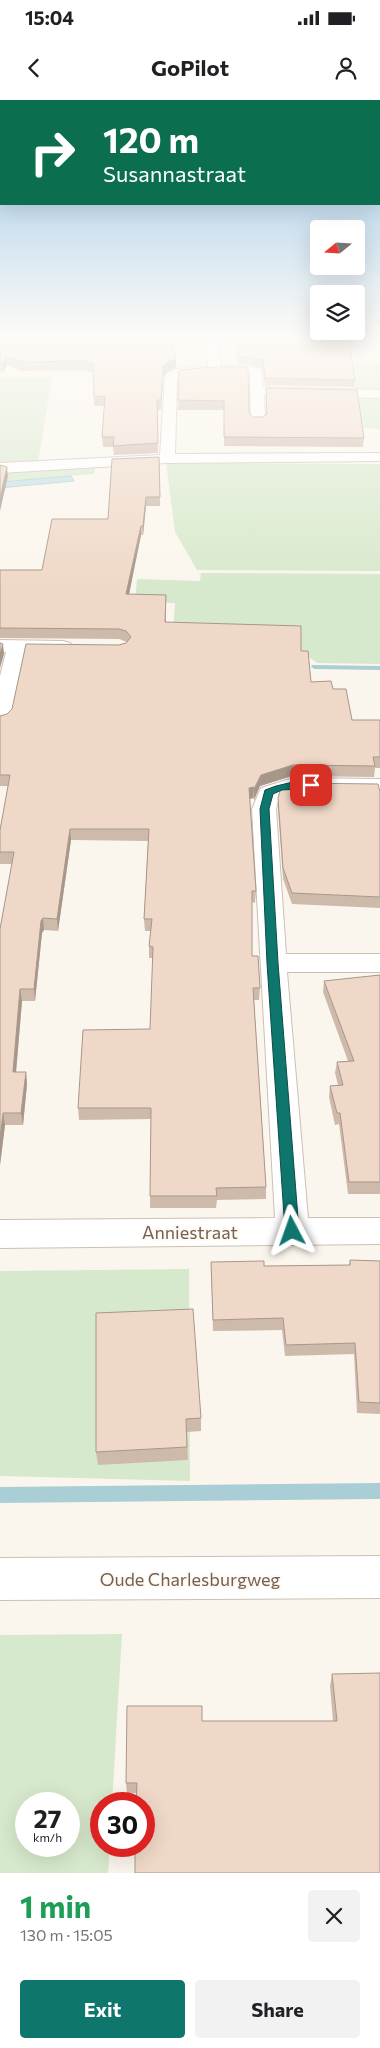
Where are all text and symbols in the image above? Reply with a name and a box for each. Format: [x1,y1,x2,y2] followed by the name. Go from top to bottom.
[25,6,74,29] text: 15:04
[20,54,48,82] icon: back
[151,54,229,81] text: GoPilot
[332,54,360,82] icon: person
[103,117,199,160] text: 120 m
[20,120,85,185] icon: right
[103,160,246,187] text: Susannastraat
[310,220,365,275] north arrow
[310,220,365,340] map controls
[310,285,365,340] button: layers
[290,764,332,806] pin
[297,771,325,799] icon: arrive
[265,1204,317,1256] position arrow
[142,1221,238,1243] street label: Anniestraat
[100,1568,281,1590] street label: Oude Charlesburgweg
[90,1792,155,1857] speed limit sign: 30
[34,1803,61,1833] text: 27
[33,1830,62,1844] text: km/h
[20,1887,91,1924] text: 1 min
[308,1890,360,1942] button: close
[20,1925,113,1944] text: 130 m · 15:05
[20,1980,185,2038] button: Exit
[195,1980,360,2038] button: Share

